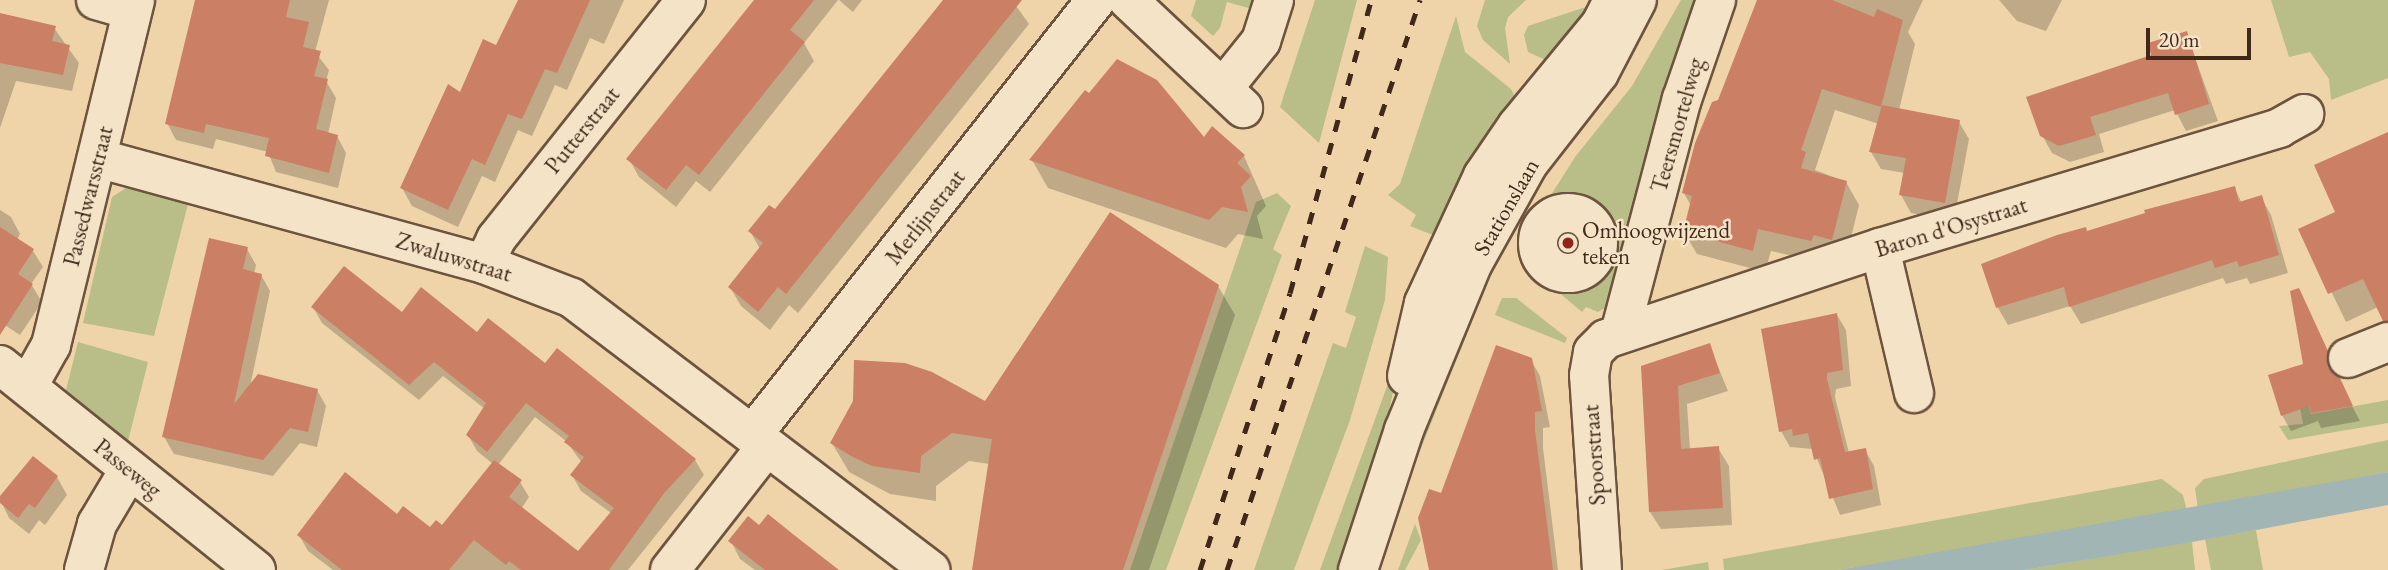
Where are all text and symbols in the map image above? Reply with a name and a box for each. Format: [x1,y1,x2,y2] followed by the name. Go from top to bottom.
[2150,14,2255,58] scale bar
[2159,26,2200,53] text: 20 m
[1645,55,1709,195] street label: Teersmortelweg
[539,81,625,179] street label: Putterstraat
[57,123,119,269] street label: Passedwarsstraat
[1467,154,1545,260] street label: Stationslaan
[879,164,971,270] street label: Merlijnstraat
[1872,191,2030,263] street label: Baron d'Osystraat
[1582,216,1730,270] place label: Omhoogwijzend teken
[393,226,515,288] street label: Zwaluwstraat
[1560,235,1576,251] marker: Omhoogwijzend teken
[1577,404,1611,506] street label: Spoorstraat
[89,433,167,503] street label: Passeweg

